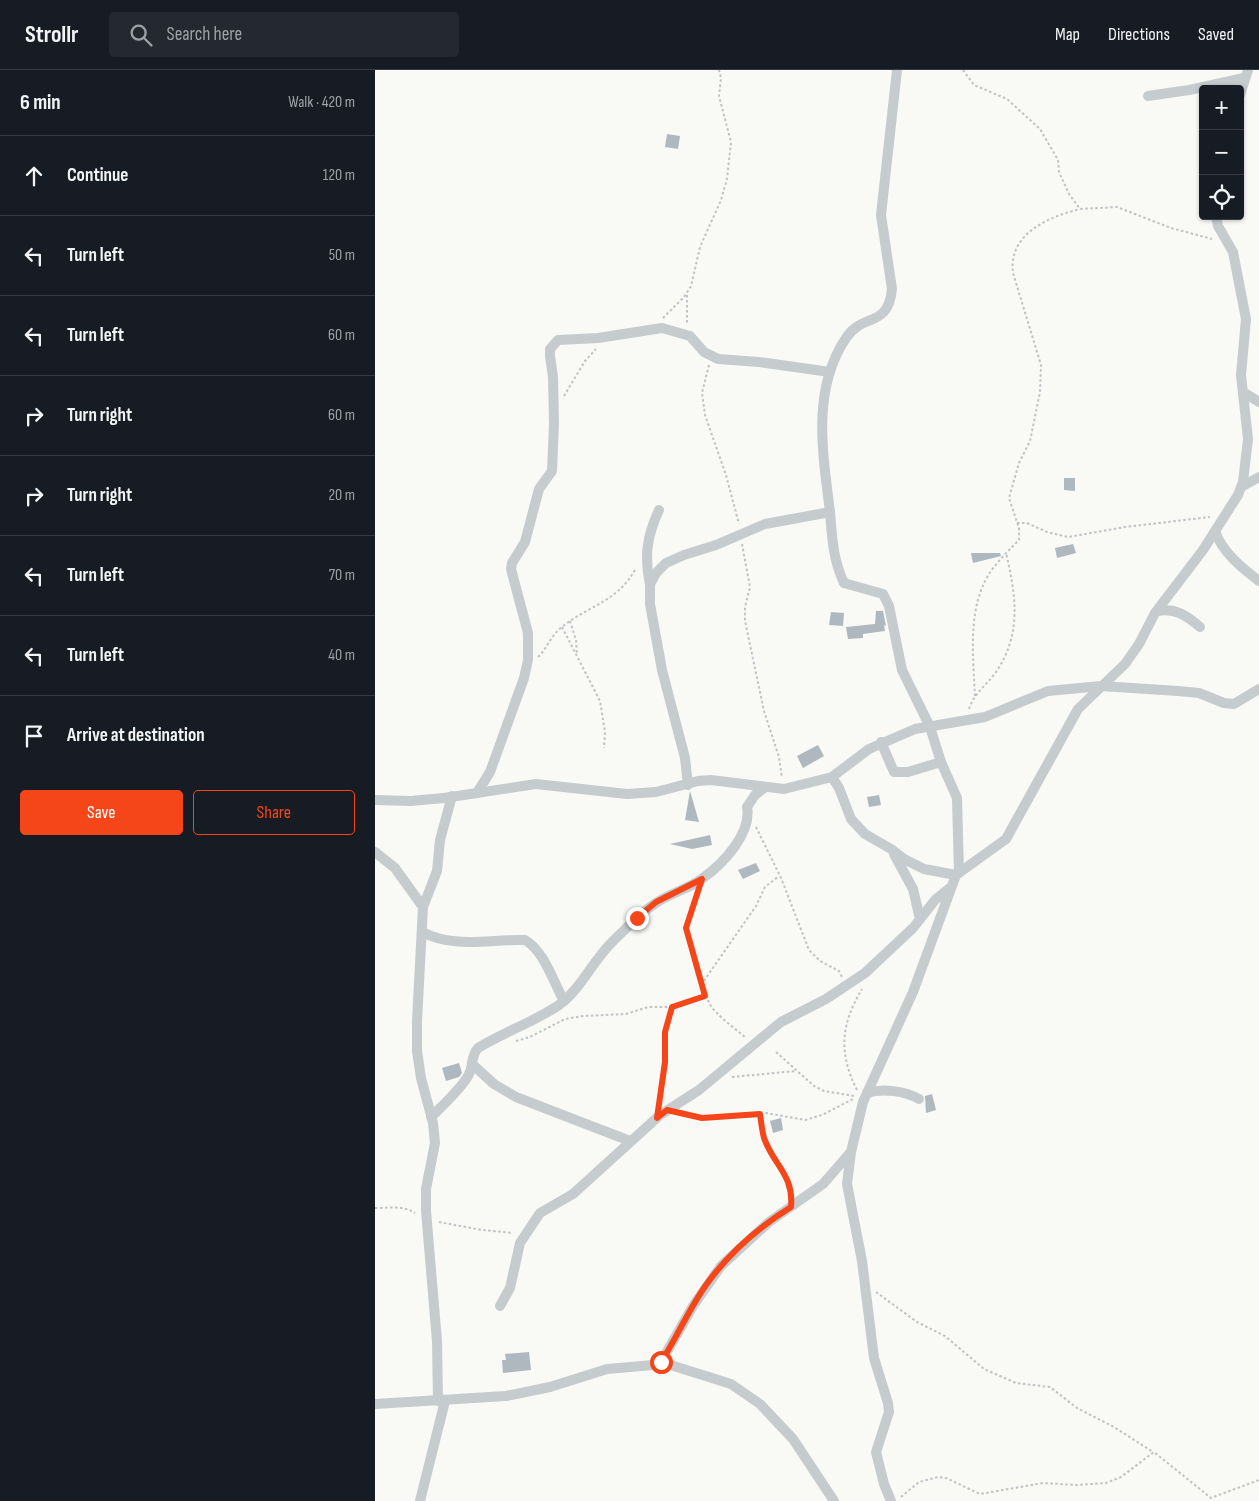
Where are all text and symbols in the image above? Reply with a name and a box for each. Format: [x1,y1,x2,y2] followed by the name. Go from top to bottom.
[109,12,459,57] search box
[25,20,79,49] text: Strollr
[127,21,155,49] icon: search
[167,23,242,46] text: Search here
[1055,24,1080,45] text: Map
[1108,24,1170,45] text: Directions
[1198,24,1234,45] text: Saved
[1199,85,1244,220] map controls
[1199,85,1244,130] button: +
[20,90,61,115] text: 6 min
[288,93,355,112] text: Walk · 420 m
[1199,130,1244,175] button: −
[20,162,48,190] icon: ahead
[67,164,128,187] text: Continue
[323,166,355,185] text: 120 m
[1199,175,1244,220] button: locate
[20,242,48,270] icon: left
[67,244,124,267] text: Turn left
[329,246,355,265] text: 50 m
[20,322,48,350] icon: left
[67,324,124,347] text: Turn left
[328,326,355,345] text: 60 m
[20,402,48,430] icon: right
[67,404,132,427] text: Turn right
[328,406,355,425] text: 60 m
[20,482,48,510] icon: right
[67,484,132,507] text: Turn right
[328,486,355,505] text: 20 m
[20,562,48,590] icon: left
[67,564,124,587] text: Turn left
[329,566,355,585] text: 70 m
[20,642,48,670] icon: left
[67,644,124,667] text: Turn left
[328,646,355,665] text: 40 m
[20,722,48,750] icon: arrive
[67,724,205,747] text: Arrive at destination
[20,790,183,835] button: Save
[193,790,355,835] button: Share
[626,907,649,930] route end
[650,1351,673,1374] route start

